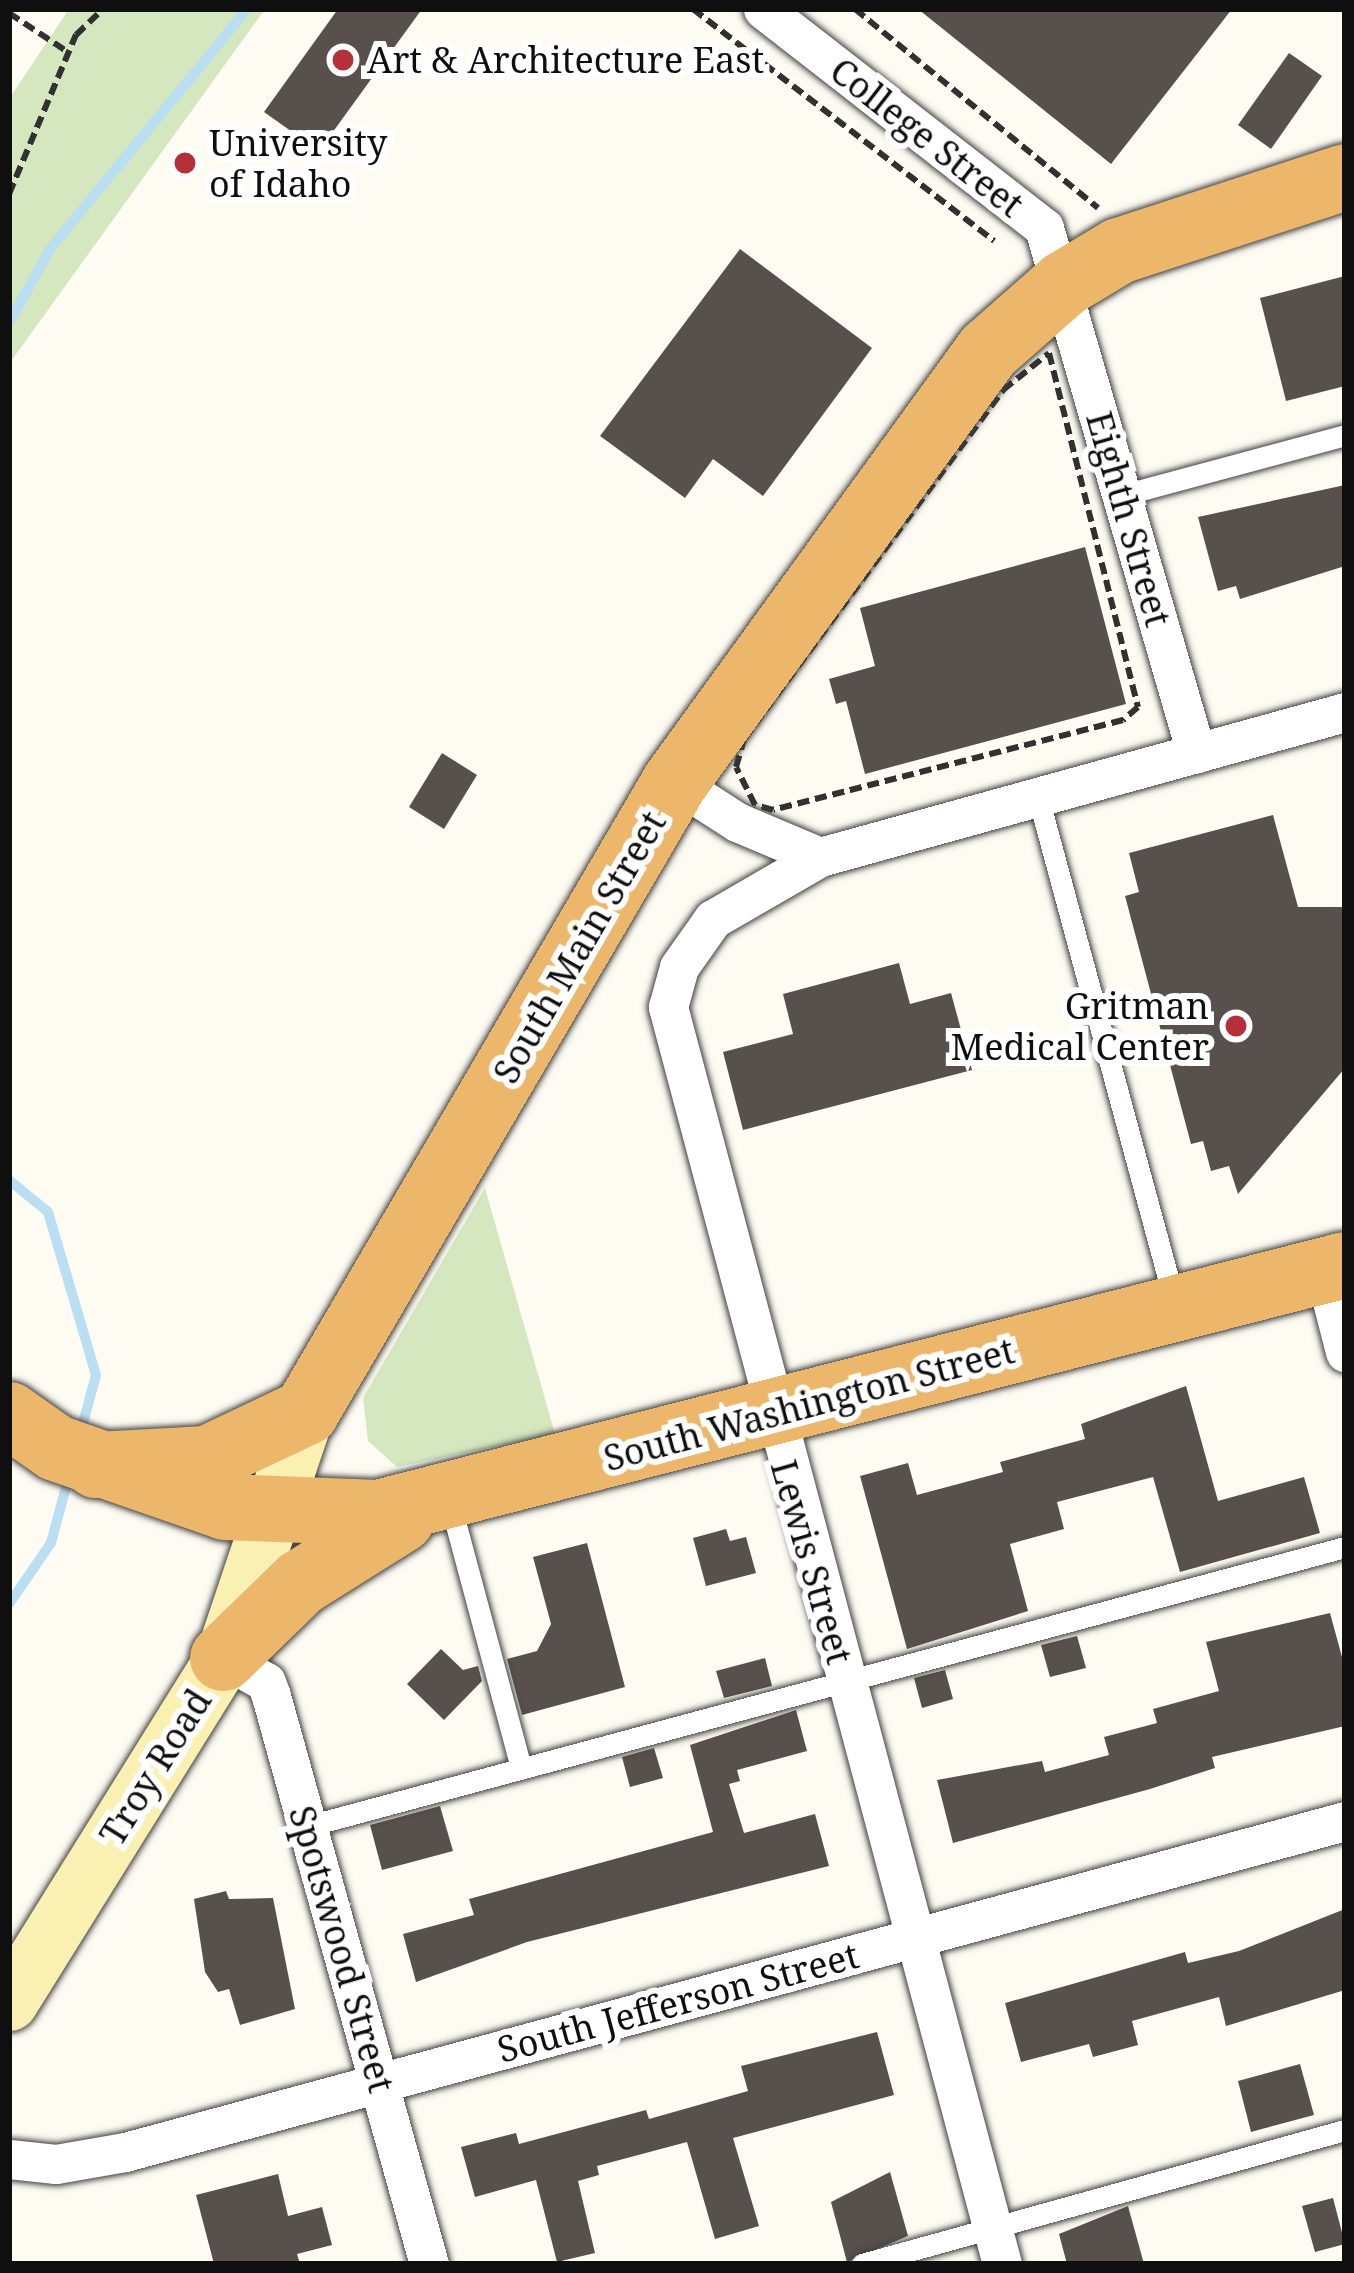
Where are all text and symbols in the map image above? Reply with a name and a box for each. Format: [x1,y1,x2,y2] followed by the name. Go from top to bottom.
[367,38,764,82] place label: Art & Architecture East
[330,47,356,73] marker: Art & Architecture East
[822,48,1032,226] street label: College Street
[209,120,387,205] place label: University of Idaho
[172,150,198,176] marker: University of Idaho
[1078,407,1180,631] street label: Eighth Street
[484,803,674,1091] street label: South Main Street
[950,983,1209,1068] place label: Gritman Medical Center
[1220,1010,1252,1042] marker: Gritman Medical Center
[599,1328,1019,1480] street label: South Washington Street
[762,1455,862,1669] street label: Lewis Street
[90,1681,220,1853] street label: Troy Road
[280,1801,404,2097] street label: Spotswood Street
[493,1933,863,2071] street label: South Jefferson Street

